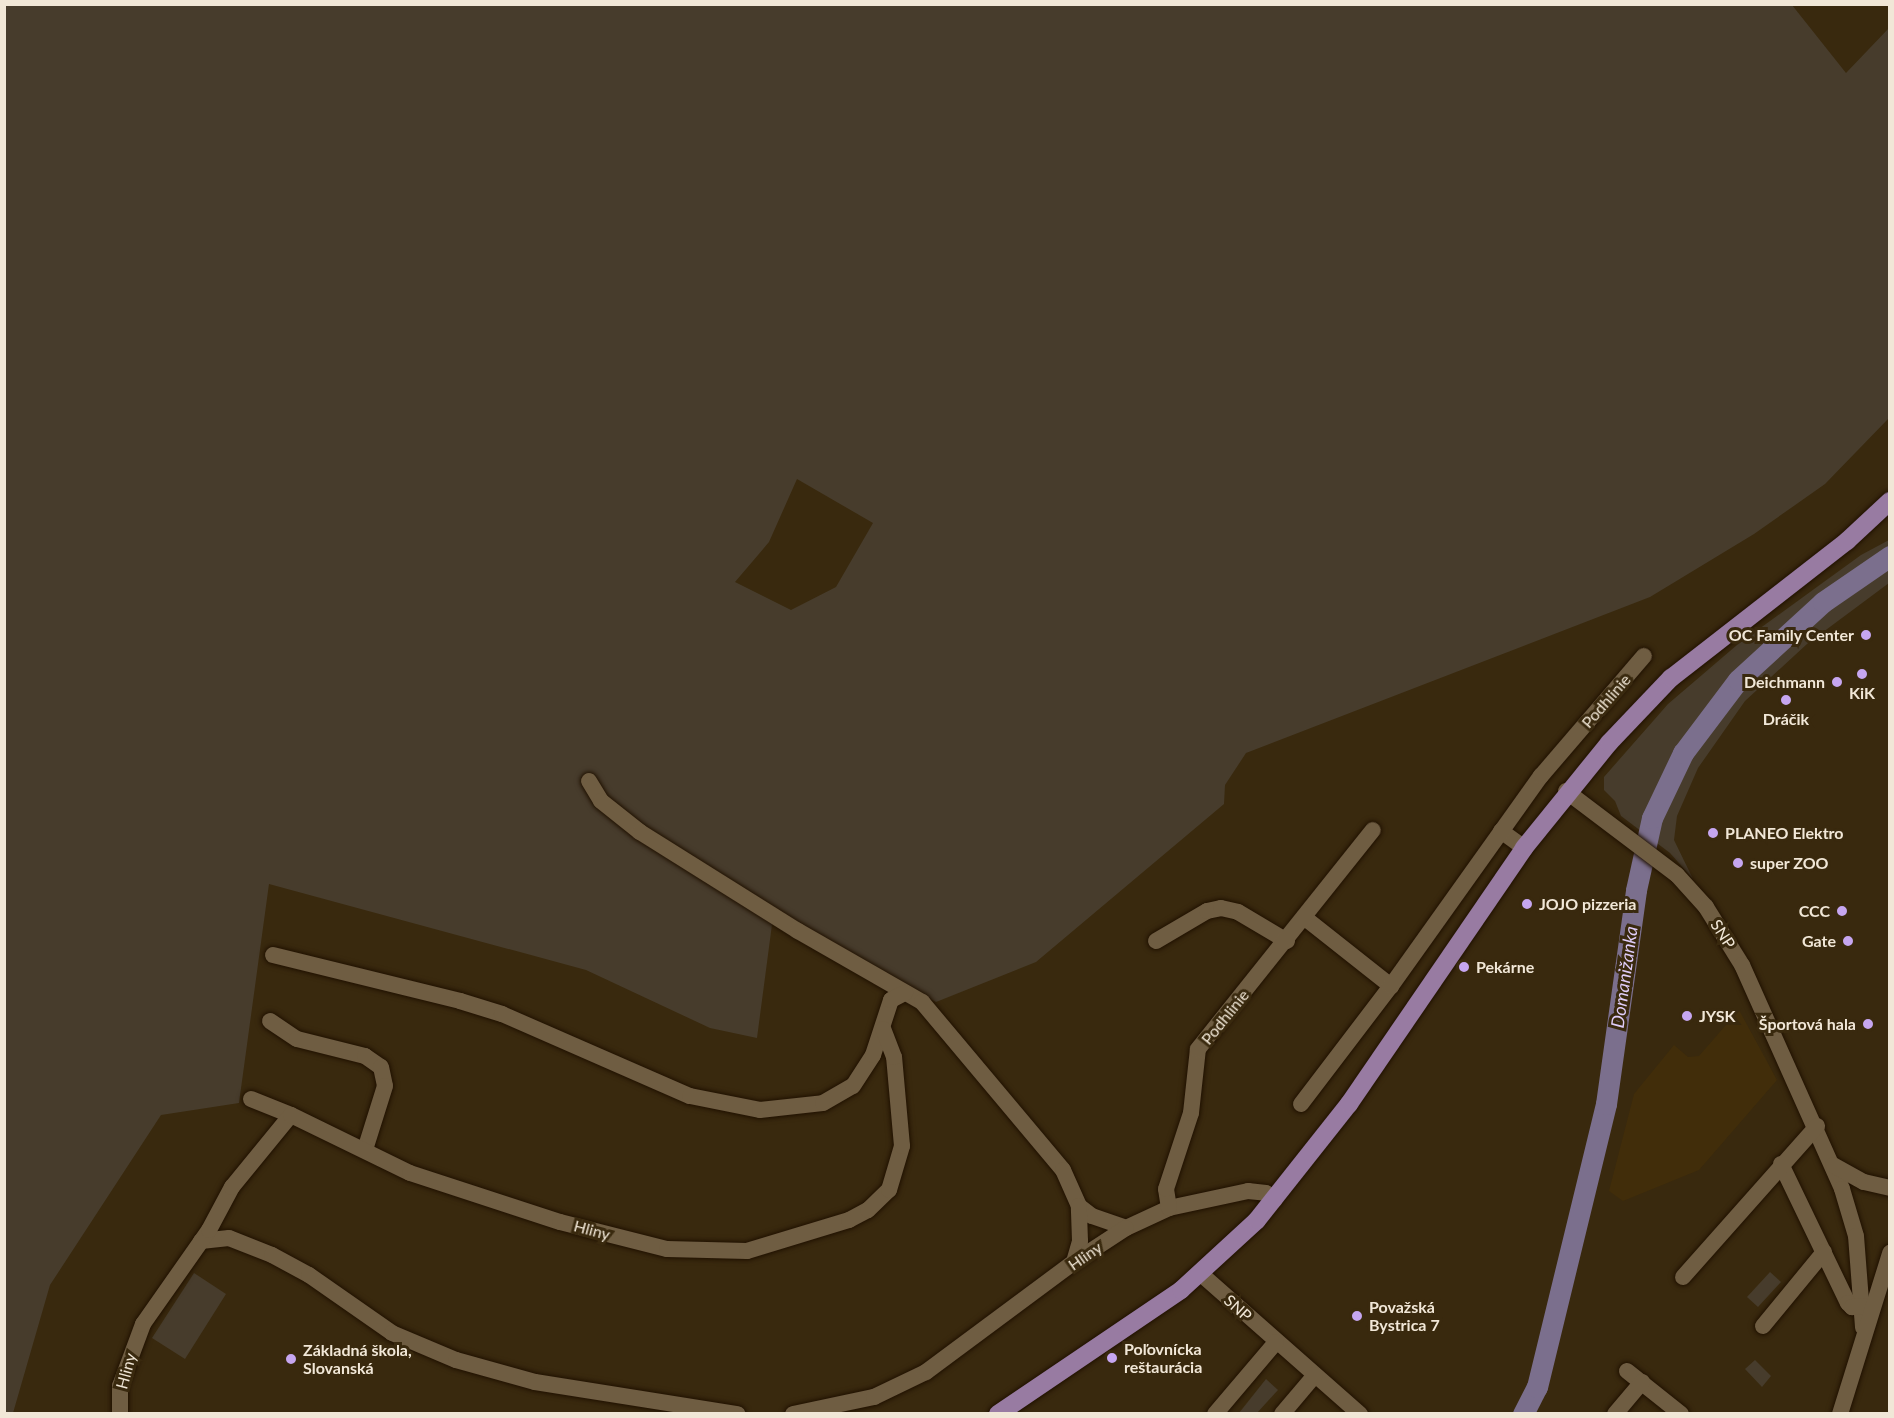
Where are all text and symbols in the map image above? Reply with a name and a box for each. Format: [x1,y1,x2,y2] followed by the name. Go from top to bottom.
[1728,625,1854,645] place label: OC Family Center
[1859,628,1873,642] marker: OC Family Center
[1855,667,1869,681] marker: KiK
[1577,670,1635,732] street label: Podhlinie
[1744,672,1825,692] place label: Deichmann
[1830,675,1844,689] marker: Deichmann
[1849,683,1875,703] place label: KiK
[1779,693,1793,707] marker: Dráčik
[1763,709,1809,729] place label: Dráčik
[1725,823,1844,843] place label: PLANEO Elektro
[1706,826,1720,840] marker: PLANEO Elektro
[1750,853,1829,873] place label: super ZOO
[1731,856,1745,870] marker: super ZOO
[1539,894,1636,914] place label: JOJO pizzeria
[1520,897,1534,911] marker: JOJO pizzeria
[1799,901,1830,921] place label: CCC
[1835,904,1849,918] marker: CCC
[1707,916,1739,952] street label: SNP
[1606,925,1642,1029] water label: Domanižanka
[1802,931,1836,951] place label: Gate
[1841,934,1855,948] marker: Gate
[1476,957,1534,977] place label: Pekárne
[1457,960,1471,974] marker: Pekárne
[1197,986,1253,1048] street label: Podhlinie
[1699,1006,1736,1026] place label: JYSK
[1680,1009,1694,1023] marker: JYSK
[1759,1014,1856,1034] place label: Športová hala
[1861,1017,1875,1031] marker: Športová hala
[572,1216,612,1244] street label: Hliny
[1064,1238,1106,1274] street label: Hliny
[1220,1291,1256,1325] street label: SNP
[1369,1297,1440,1335] place label: Považská Bystrica 7
[1350,1309,1364,1323] marker: Považská Bystrica 7
[1124,1339,1202,1377] place label: Poľovnícka reštaurácia
[303,1340,412,1378] place label: Základná škola, Slovanská
[112,1351,140,1391] street label: Hliny
[1105,1351,1119,1365] marker: Poľovnícka reštaurácia
[284,1352,298,1366] marker: Základná škola, Slovanská

